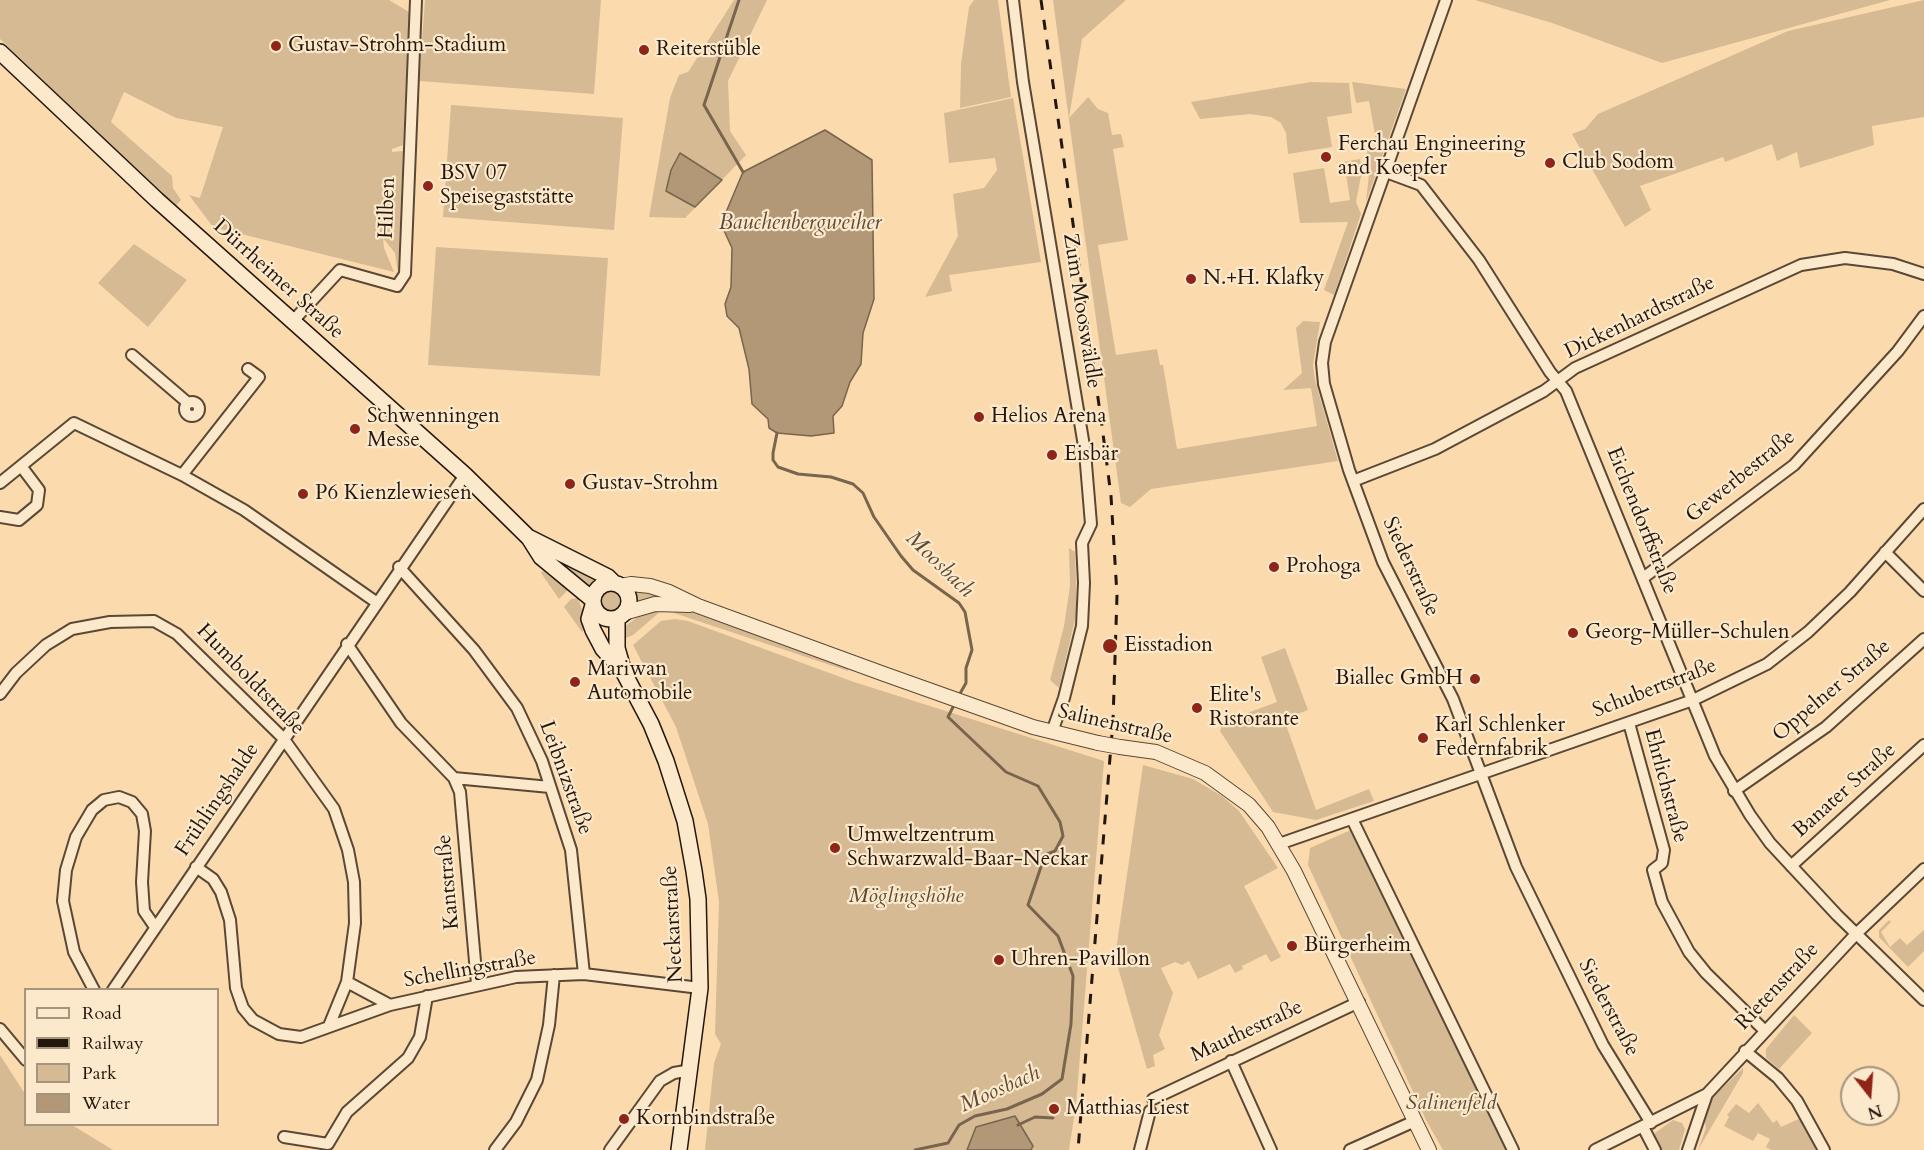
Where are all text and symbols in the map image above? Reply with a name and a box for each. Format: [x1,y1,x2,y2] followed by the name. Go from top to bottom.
[288,33,506,59] place label: Gustav-Strohm-Stadium
[656,37,761,63] place label: Reiterstüble
[269,39,283,53] marker: Gustav-Strohm-Stadium
[637,43,651,57] marker: Reiterstüble
[1338,132,1525,182] place label: Ferchau Engineering and Koepfer
[1319,150,1333,164] marker: Ferchau Engineering and Koepfer
[1562,150,1674,176] place label: Club Sodom
[1543,156,1557,170] marker: Club Sodom
[440,161,574,211] place label: BSV 07 Speisegaststätte
[374,177,402,239] street label: Hilben
[421,179,435,193] marker: BSV 07 Speisegaststätte
[718,211,882,237] water label: Bauchenbergweiher
[207,215,349,345] street label: Dürrheimer Straße
[1056,232,1106,390] street label: Zum Mooswäldle
[1203,266,1324,292] place label: N.+H. Klafky
[1561,271,1719,365] street label: Dickenhardtstraße
[1184,272,1198,286] marker: N.+H. Klafky
[367,404,500,454] place label: Schwenningen Messe
[991,404,1106,430] place label: Helios Arena
[972,410,986,424] marker: Helios Arena
[348,422,362,436] marker: Schwenningen Messe
[1681,425,1801,529] street label: Gewerbestraße
[1064,442,1118,468] place label: Eisbär
[1600,444,1682,598] street label: Eichendorffstraße
[1045,448,1059,462] marker: Eisbär
[582,471,718,497] place label: Gustav-Strohm
[563,477,577,491] marker: Gustav-Strohm
[315,481,472,507] place label: P6 Kienzlewiesen
[296,487,310,501] marker: P6 Kienzlewiesen
[1376,513,1444,621] street label: Siederstraße
[899,526,979,604] water label: Moosbach
[1286,554,1361,580] place label: Prohoga
[1267,560,1281,574] marker: Prohoga
[191,619,309,741] street label: Humboldtstraße
[1585,620,1790,646] place label: Georg-Müller-Schulen
[1566,626,1580,640] marker: Georg-Müller-Schulen
[1124,633,1213,659] place label: Eisstadion
[1768,634,1896,748] street label: Oppelner Straße
[1101,637,1119,655] marker: Eisstadion
[1589,654,1721,724] street label: Schubertstraße
[587,657,693,707] place label: Mariwan Automobile
[1335,666,1463,692] place label: Biallec GmbH
[1468,672,1482,686] marker: Biallec GmbH
[568,675,582,689] marker: Mariwan Automobile
[1209,683,1299,733] place label: Elite's Ristorante
[1055,700,1175,750] street label: Salinenstraße
[1190,701,1204,715] marker: Elite's Ristorante
[1435,713,1565,763] place label: Karl Schlenker Federnfabrik
[533,718,597,838] street label: Leibnizstraße
[1638,726,1692,846] street label: Ehrlichstraße
[1416,731,1430,745] marker: Karl Schlenker Federnfabrik
[1788,738,1902,844] street label: Banater Straße
[171,739,265,861] street label: Frühlingshalde
[847,823,1088,873] place label: Umweltzentrum Schwarzwald-Baar-Neckar
[432,833,466,931] street label: Kantstraße
[828,841,842,855] marker: Umweltzentrum Schwarzwald-Baar-Neckar
[658,865,690,983] street label: Neckarstraße
[849,884,963,910] park label: Möglingshöhe
[1304,933,1411,959] place label: Bürgerheim
[1731,938,1825,1036] street label: Rietenstraße
[1285,939,1299,953] marker: Bürgerheim
[402,946,538,994] street label: Schellingstraße
[1011,947,1150,973] place label: Uhren-Pavillon
[992,953,1006,967] marker: Uhren-Pavillon
[1572,955,1644,1061] street label: Siederstraße
[24,988,219,1126] legend
[1187,995,1307,1069] street label: Mauthestraße
[82,1001,122,1026] text: Road
[82,1031,144,1056] text: Railway
[82,1061,117,1086] text: Park
[956,1061,1044,1119] water label: Moosbach
[1840,1066,1900,1126] north arrow
[82,1091,130,1116] text: Water
[1406,1091,1496,1117] park label: Salinenfeld
[1066,1096,1189,1122] place label: Matthias Liest
[1865,1099,1885,1124] text: N
[1047,1102,1061,1116] marker: Matthias Liest
[636,1106,775,1132] place label: Kornbindstraße
[617,1112,631,1126] marker: Kornbindstraße

